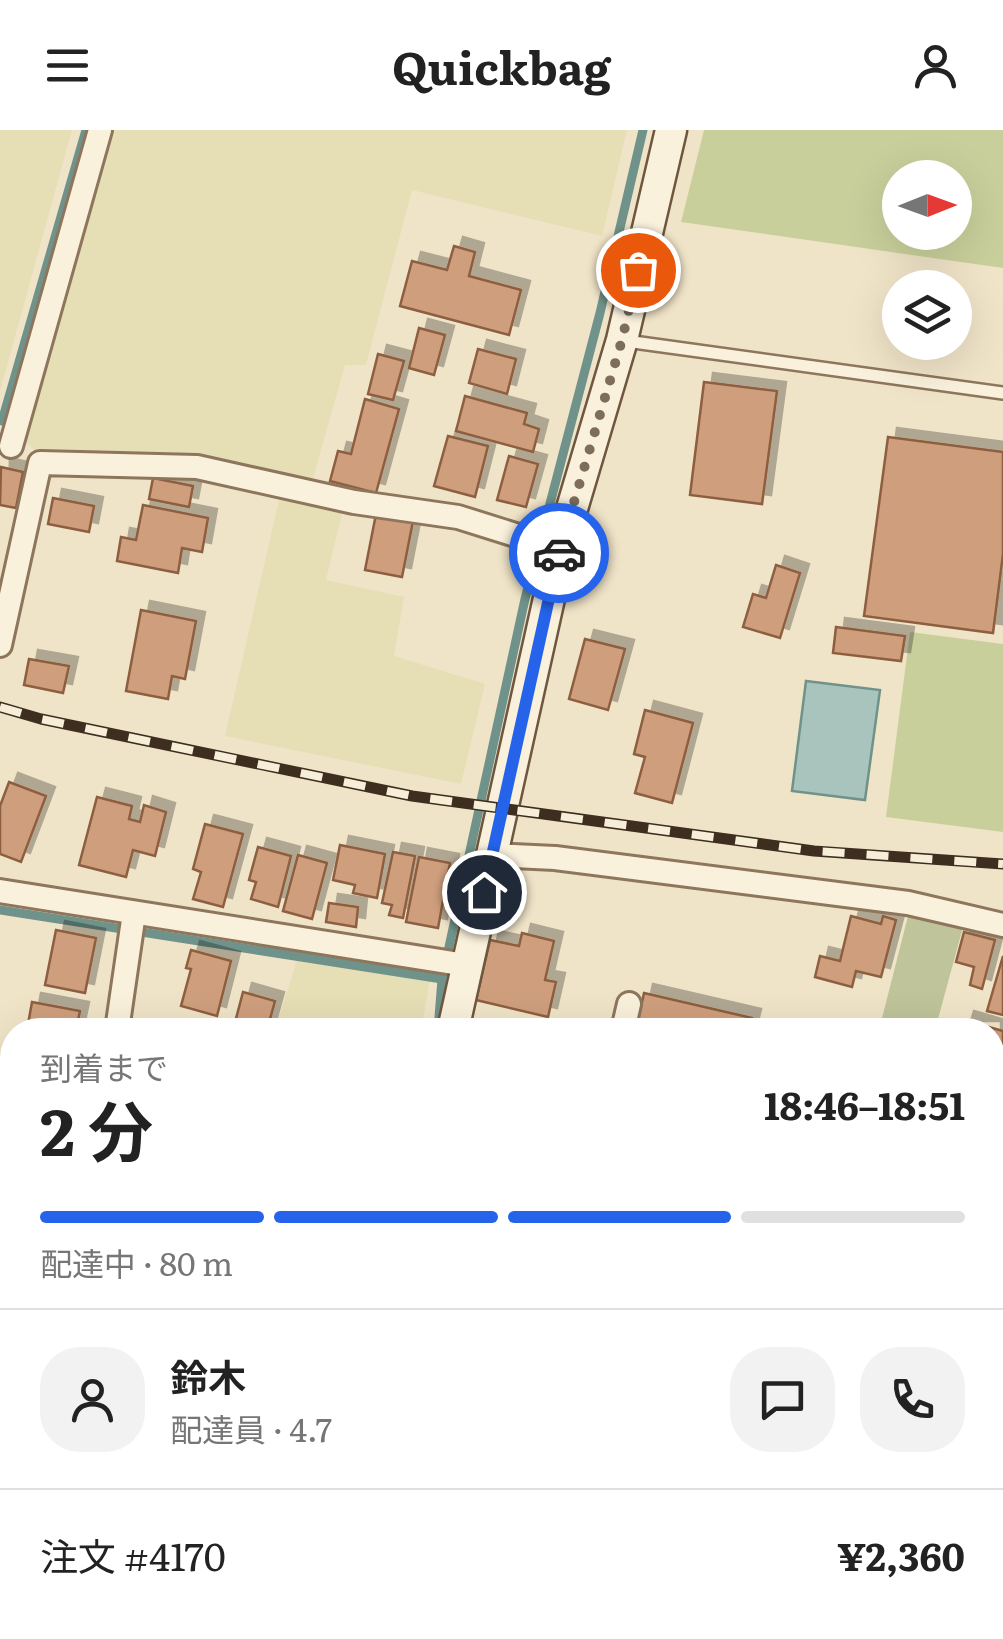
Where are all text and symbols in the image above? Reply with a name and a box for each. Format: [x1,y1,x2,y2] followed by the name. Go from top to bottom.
[392,32,611,99] text: Quickbag
[40,38,95,93] icon: menu
[908,38,963,93] icon: person
[882,160,972,250] north arrow
[882,160,972,360] map controls
[596,228,681,313] pin
[611,243,666,298] icon: bag
[882,270,972,360] button: layers
[509,503,609,603] courier
[532,526,587,581] icon: car
[442,850,527,935] pin
[457,865,512,920] icon: home
[40,1042,168,1090] text: 到着まで
[764,1075,965,1132] text: 18:46–18:51
[40,1079,153,1176] text: 2 分
[40,1238,233,1286] text: 配達中 · 80 m
[40,1347,145,1452] button: person
[170,1347,246,1404] text: 鈴木
[730,1347,835,1452] button: chat
[860,1347,965,1452] button: phone
[170,1404,332,1452] text: 配達員 · 4.7
[40,1526,226,1583] text: 注文 #4170
[837,1526,965,1583] text: ¥2,360

